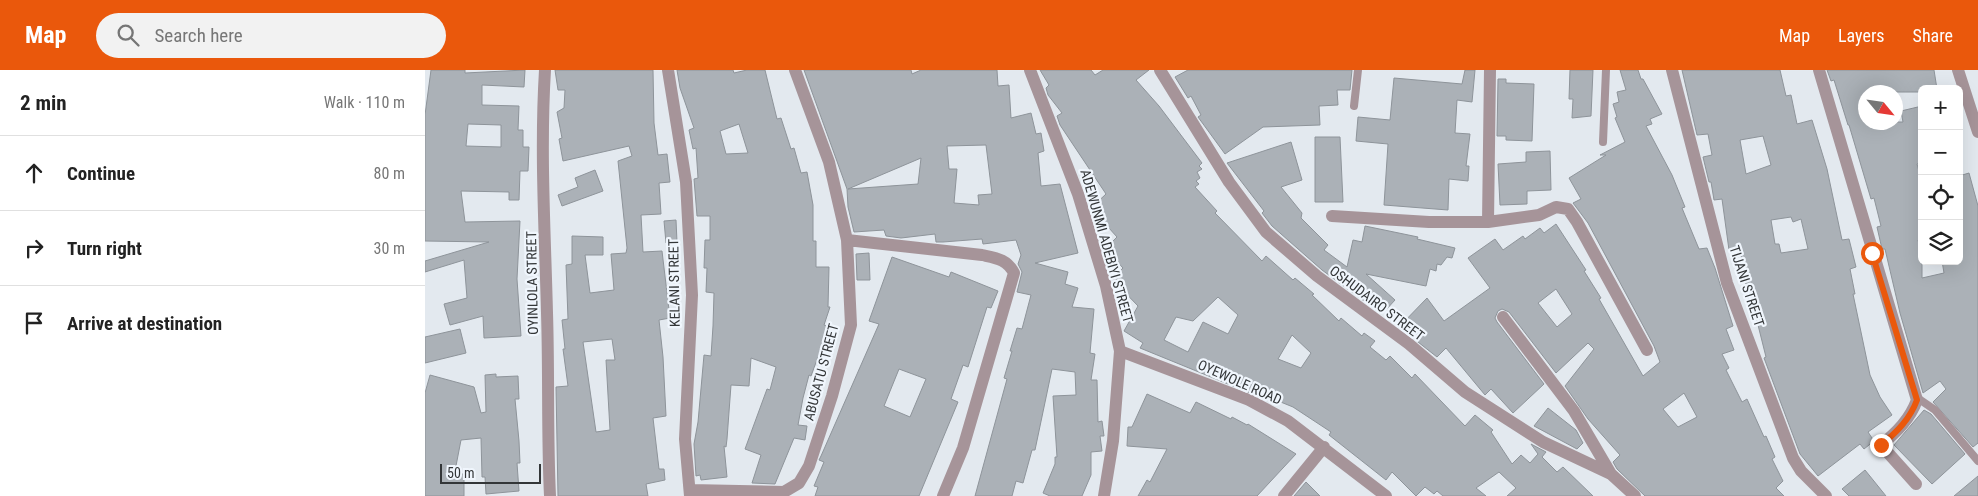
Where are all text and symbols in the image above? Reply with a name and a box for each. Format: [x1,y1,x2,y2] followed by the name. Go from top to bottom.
[96,13,446,58] search box
[25,21,66,49] text: Map
[114,21,142,49] icon: search
[154,24,243,47] text: Search here
[1779,25,1810,46] text: Map
[1838,25,1885,46] text: Layers
[1913,25,1953,46] text: Share
[1858,85,1903,130] north arrow
[1918,85,1963,265] map controls
[1918,85,1963,130] button: +
[20,91,67,115] text: 2 min
[324,93,405,112] text: Walk · 110 m
[1918,130,1963,175] button: −
[20,159,48,187] icon: ahead
[67,162,135,185] text: Continue
[373,164,405,183] text: 80 m
[1077,167,1137,325] street label: ADEWUNMI ADEBIYI STREET
[1918,175,1963,220] button: locate
[1918,220,1963,265] button: layers
[523,231,541,335] street label: OYINLOLA STREET
[20,234,48,262] icon: right
[67,237,142,260] text: Turn right
[373,239,405,258] text: 30 m
[665,239,683,327] street label: KELANI STREET
[1861,242,1884,265] route start
[1726,243,1768,329] street label: TIJANI STREET
[1327,262,1427,344] street label: OSHUDAIRO STREET
[20,309,48,337] icon: arrive
[67,312,222,335] text: Arrive at destination
[800,322,842,422] street label: ABUSATU STREET
[1196,356,1284,408] street label: OYEWOLE ROAD
[1870,434,1893,457] route end
[440,461,541,484] scale bar
[447,465,475,481] text: 50 m

